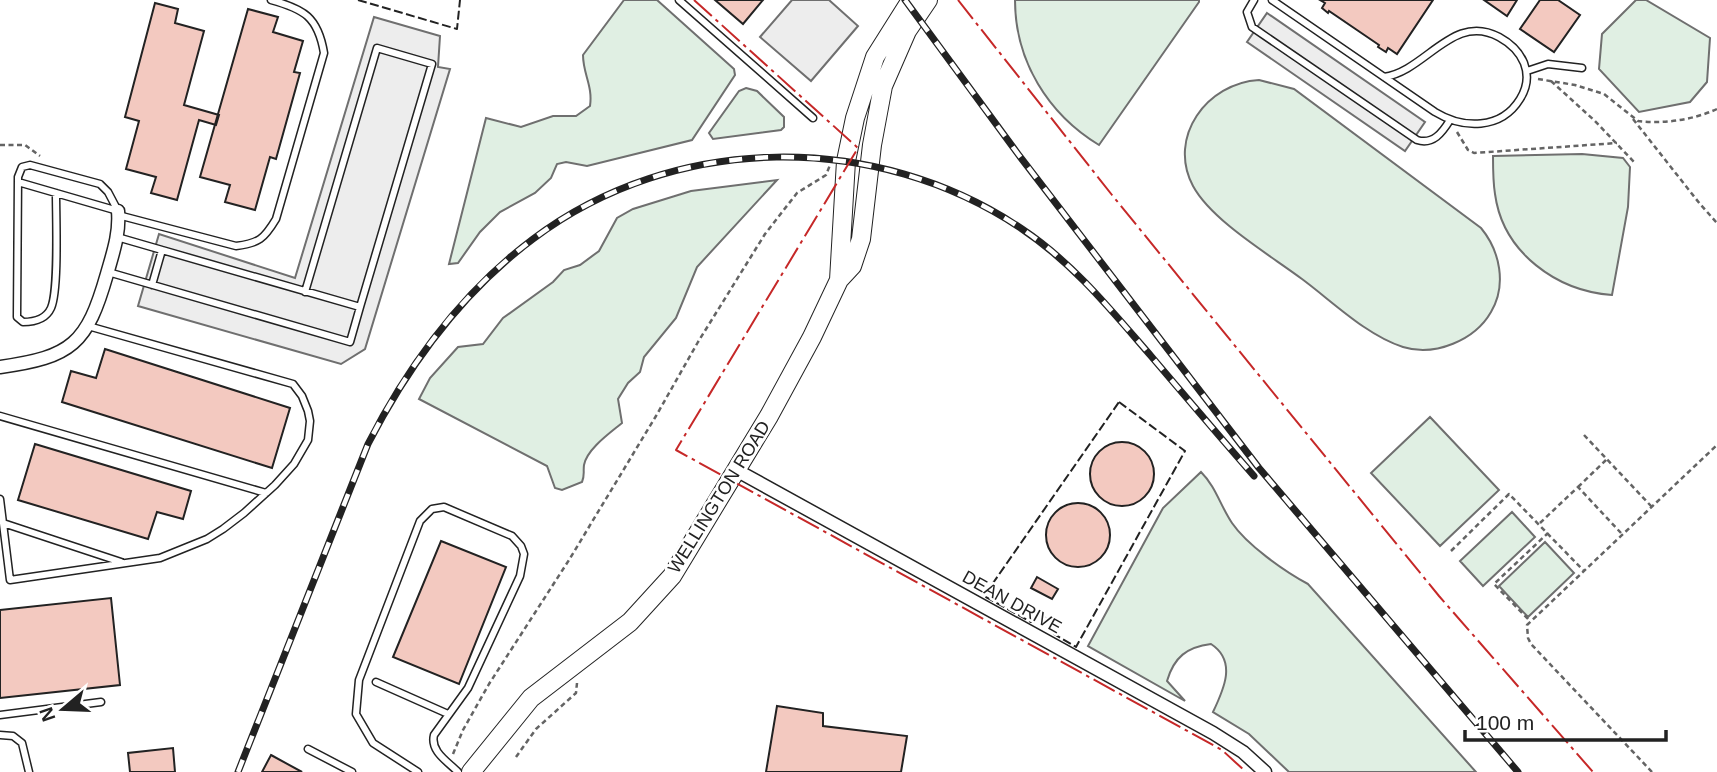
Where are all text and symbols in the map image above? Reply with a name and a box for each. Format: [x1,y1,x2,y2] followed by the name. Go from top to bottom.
[664,417,774,577] street label: WELLINGTON ROAD
[959,567,1065,637] street label: DEAN DRIVE
[28,674,98,744] north arrow
[1465,698,1666,742] scale bar
[35,704,60,724] text: N
[1476,711,1534,734] text: 100 m

